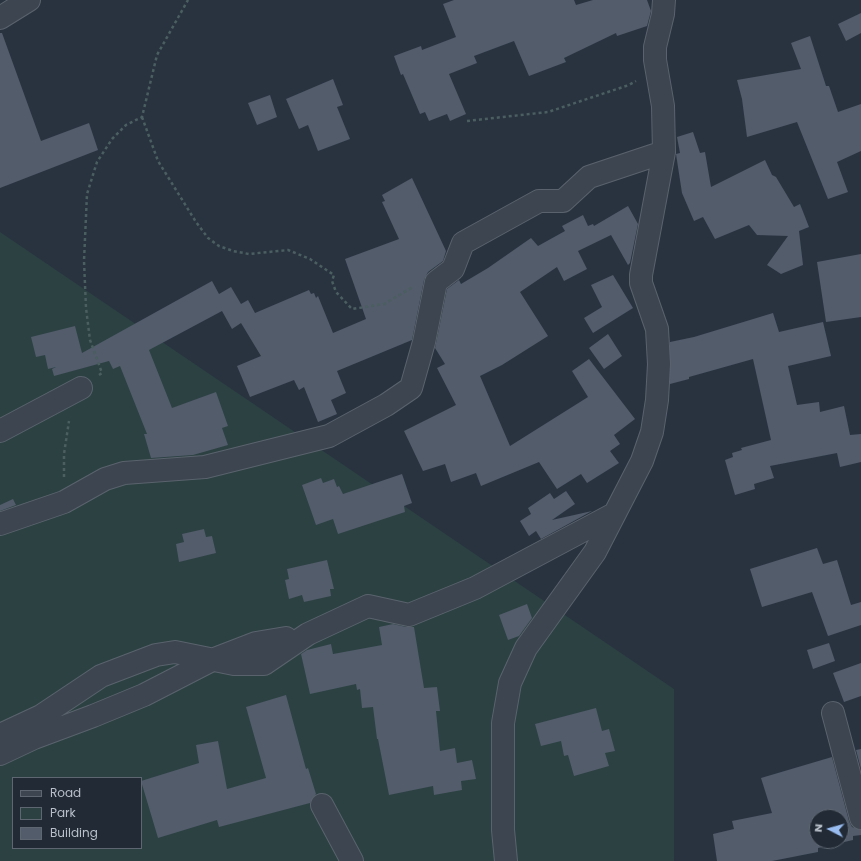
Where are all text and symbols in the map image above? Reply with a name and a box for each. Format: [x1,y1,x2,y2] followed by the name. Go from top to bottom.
[12,777,142,849] legend
[50,784,81,801] text: Road
[50,804,76,821] text: Park
[809,809,849,849] north arrow
[810,823,826,833] text: N
[50,824,98,841] text: Building

